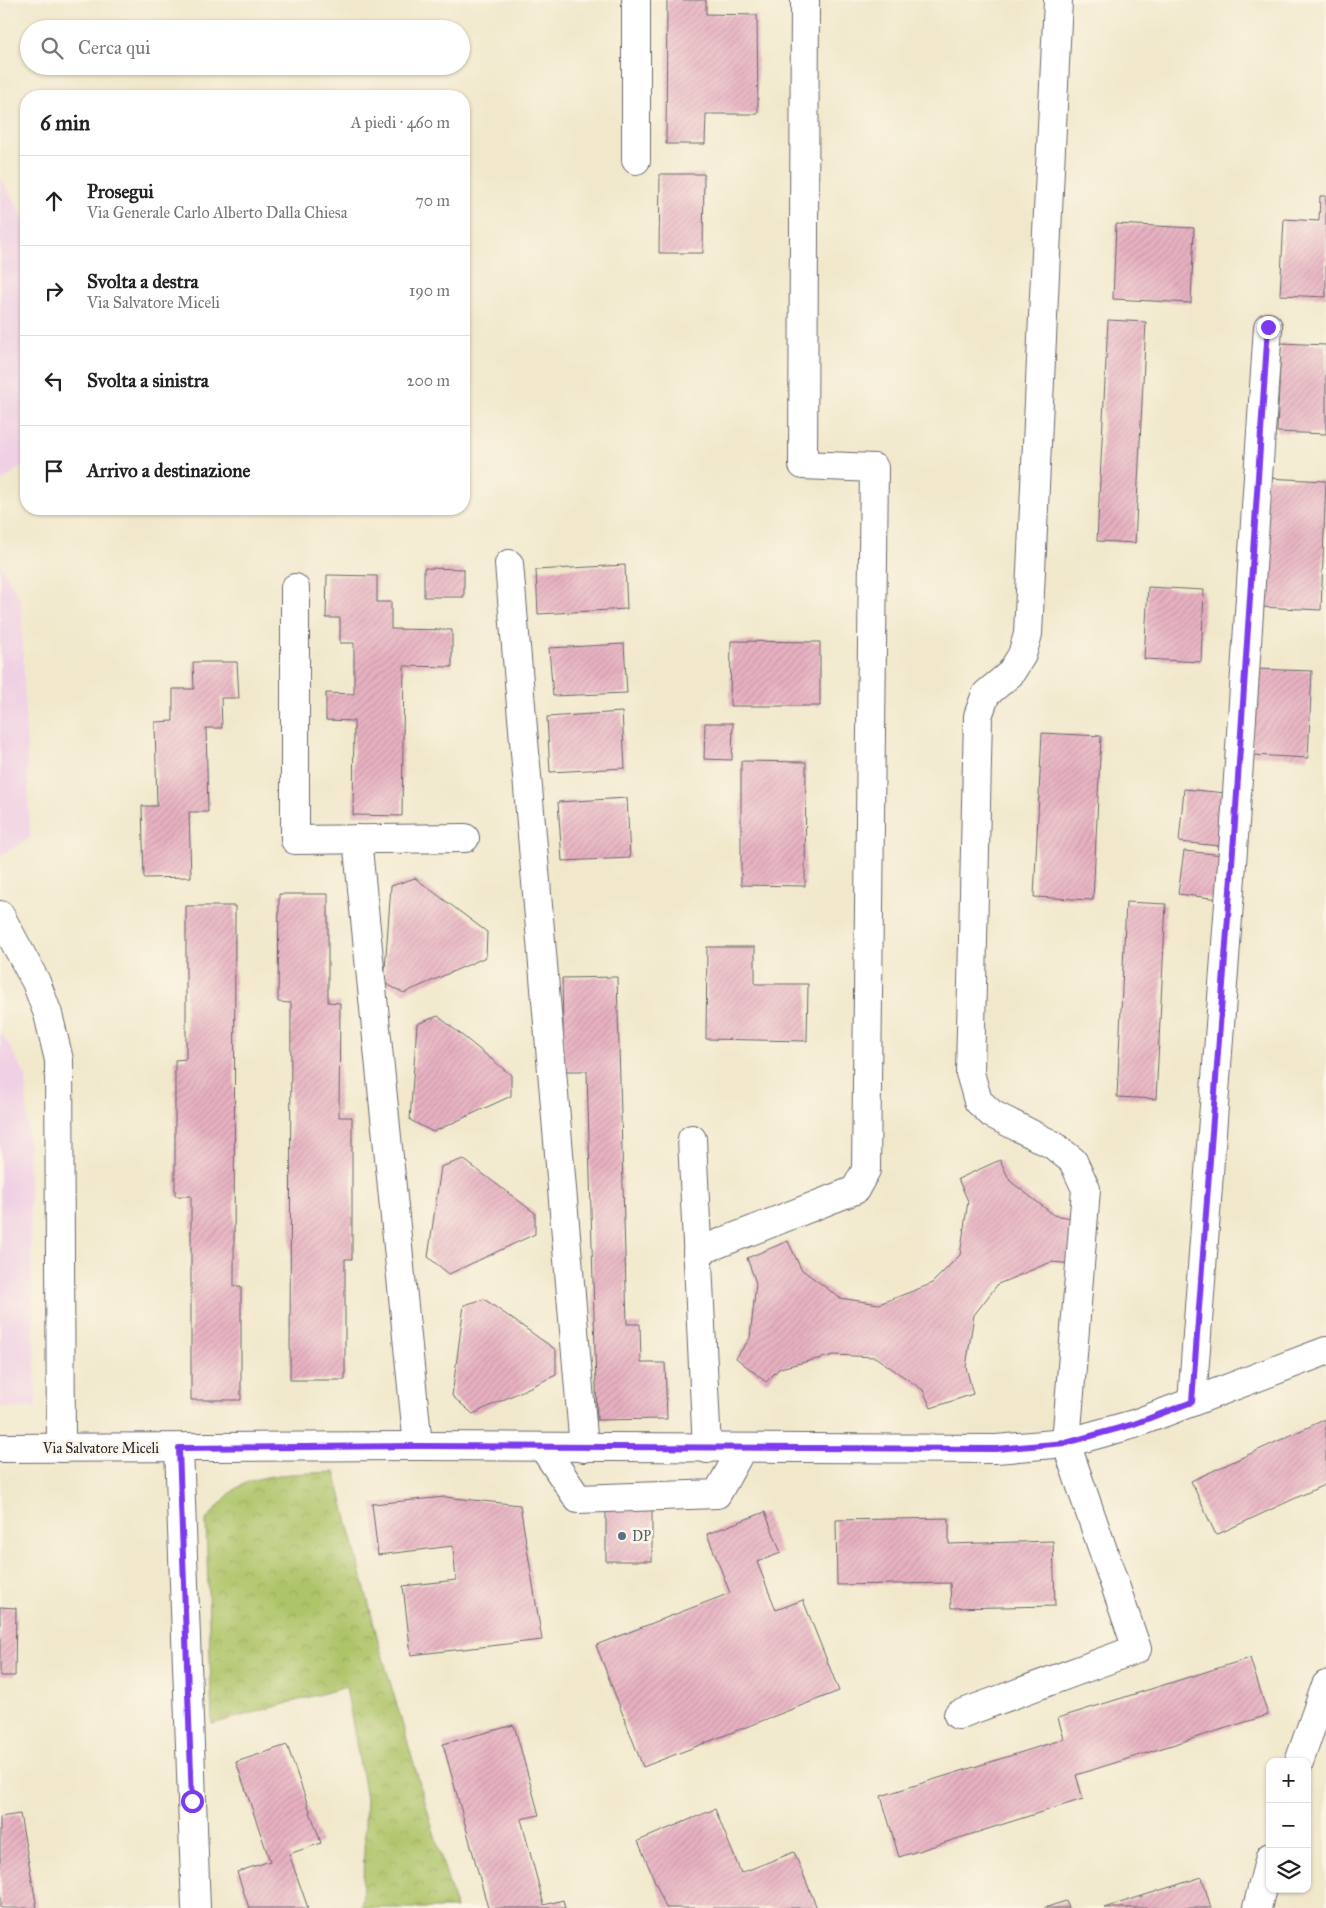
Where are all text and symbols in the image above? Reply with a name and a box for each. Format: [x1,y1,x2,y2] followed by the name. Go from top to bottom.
[20,20,470,75] search box
[38,34,66,62] icon: search
[78,36,150,59] text: Cerca qui
[40,110,90,136] text: 6 min
[351,113,450,132] text: A piedi · 460 m
[87,180,154,203] text: Prosegui
[40,187,68,215] icon: ahead
[415,191,450,210] text: 70 m
[87,203,347,222] text: Via Generale Carlo Alberto Dalla Chiesa
[87,270,199,293] text: Svolta a destra
[40,277,68,305] icon: right
[409,281,450,300] text: 190 m
[87,293,220,312] text: Via Salvatore Miceli
[1257,316,1280,339] route end
[40,367,68,395] icon: left
[87,369,209,392] text: Svolta a sinistra
[407,371,450,390] text: 200 m
[40,457,68,485] icon: arrive
[87,459,250,482] text: Arrivo a destinazione
[42,1440,159,1457] street label: Via Salvatore Miceli
[632,1528,651,1545] place label: DP
[616,1530,628,1542] marker: DP
[1266,1758,1311,1893] map controls
[1266,1758,1311,1803] button: +
[181,1790,204,1813] route start
[1266,1803,1311,1848] button: −
[1266,1848,1311,1893] button: layers

